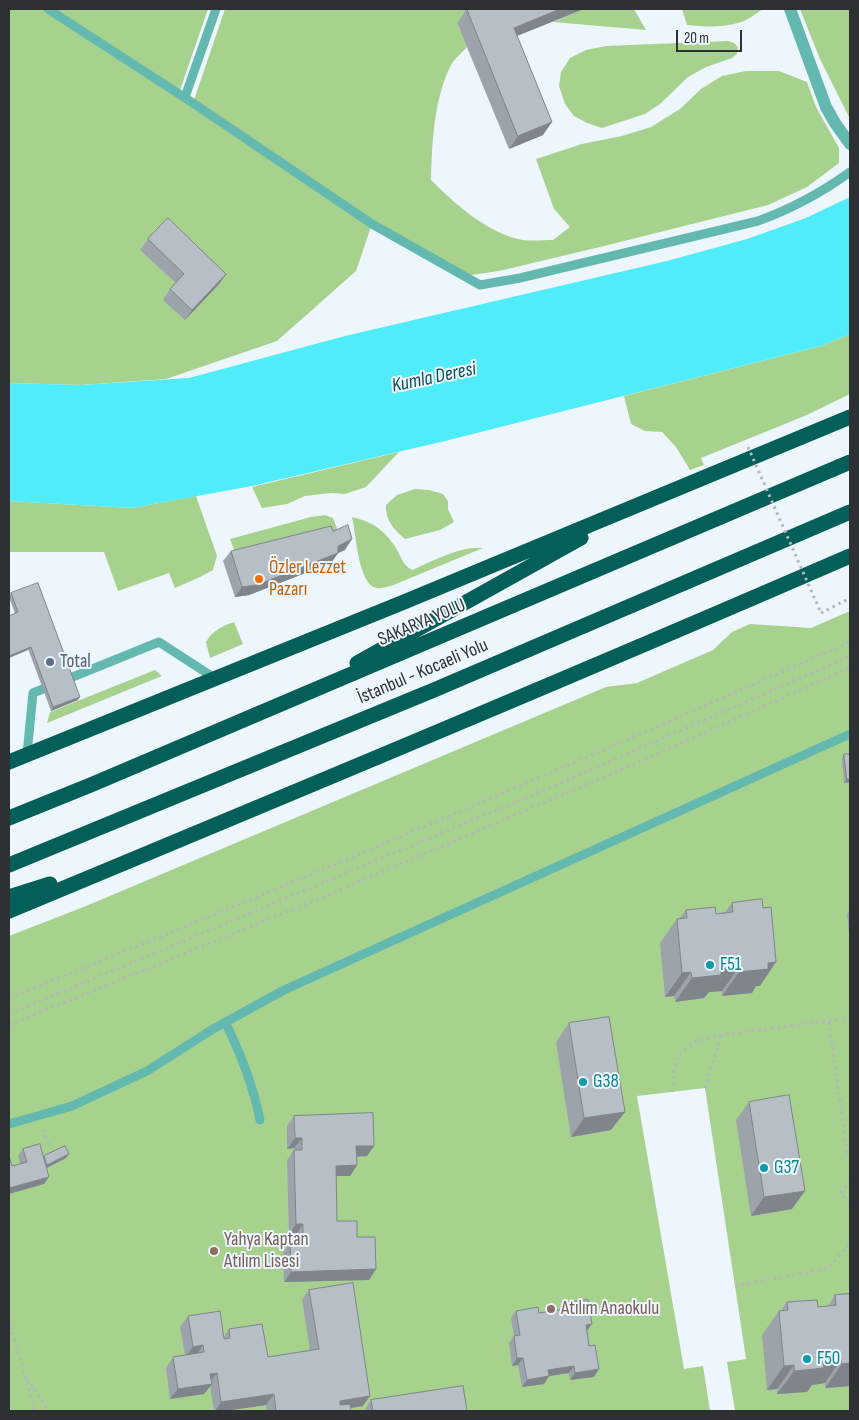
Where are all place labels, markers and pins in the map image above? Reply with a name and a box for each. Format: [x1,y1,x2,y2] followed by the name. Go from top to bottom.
[269,557,346,601] place label: Özler Lezzet Pazarı
[253,573,265,585] marker: Özler Lezzet Pazarı
[60,651,91,673] place label: Total
[44,656,56,668] marker: Total
[720,954,742,976] place label: F51
[704,959,716,971] marker: F51
[593,1071,619,1093] place label: G38
[577,1076,589,1088] marker: G38
[774,1157,799,1179] place label: G37
[758,1162,770,1174] marker: G37
[224,1229,309,1273] place label: Yahya Kaptan Atılım Lisesi
[208,1245,220,1257] marker: Yahya Kaptan Atılım Lisesi
[561,1298,659,1320] place label: Atılım Anaokulu
[545,1303,557,1315] marker: Atılım Anaokulu
[817,1348,840,1370] place label: F50
[801,1353,813,1365] marker: F50

